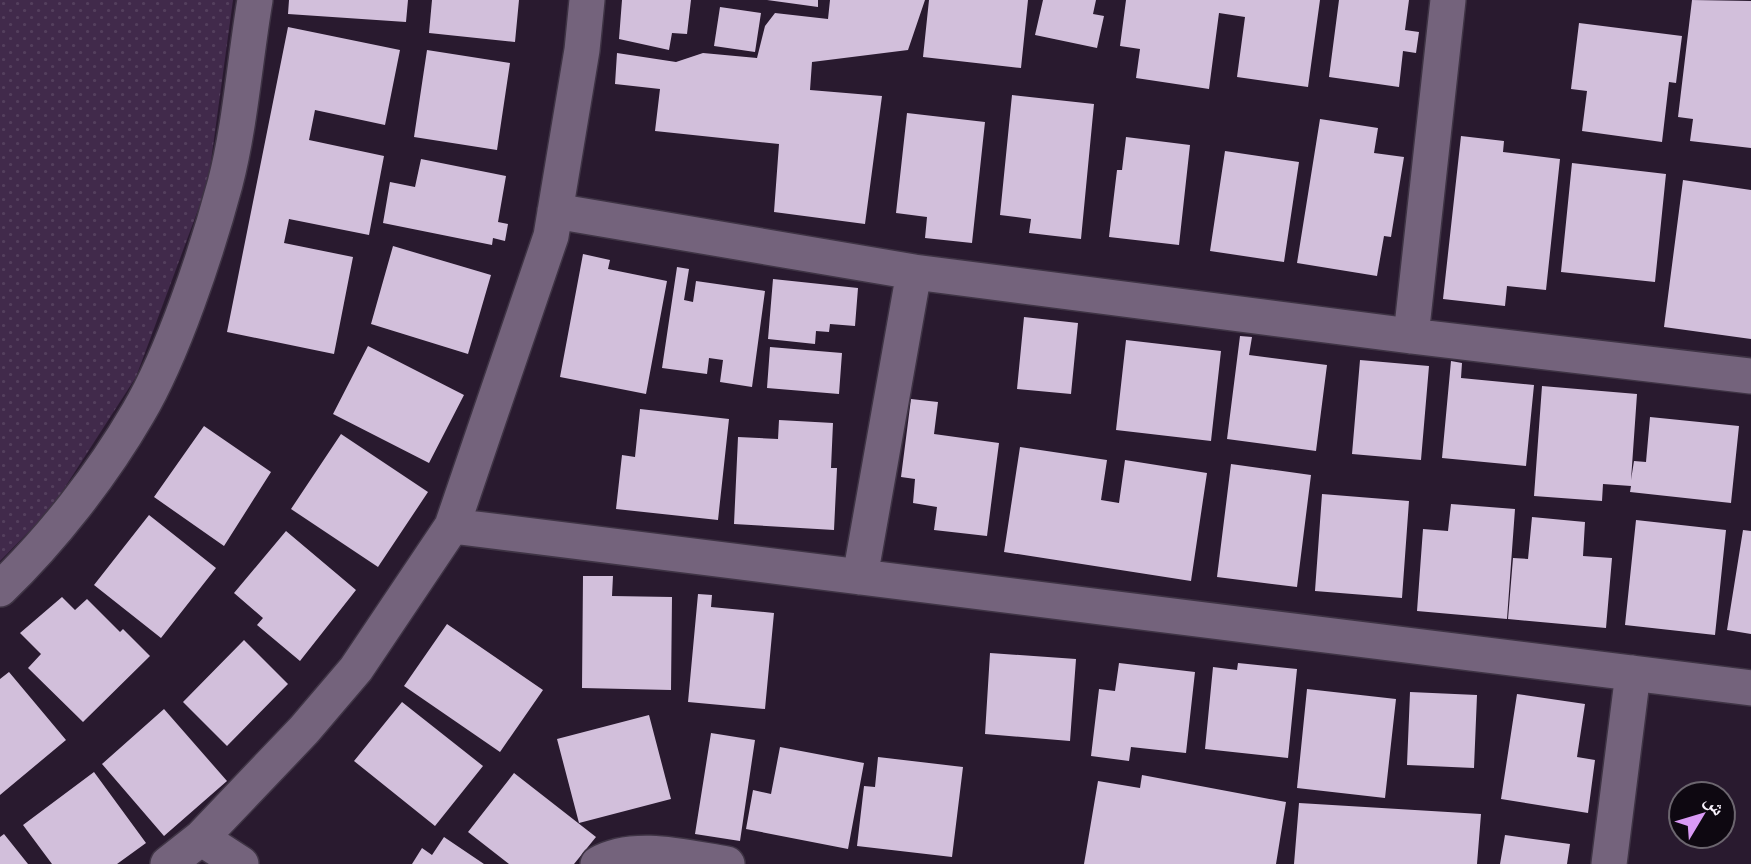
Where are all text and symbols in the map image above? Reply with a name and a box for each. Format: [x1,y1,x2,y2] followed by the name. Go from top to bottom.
[1667,780,1737,850] north arrow
[1700,789,1731,820] text: ش

